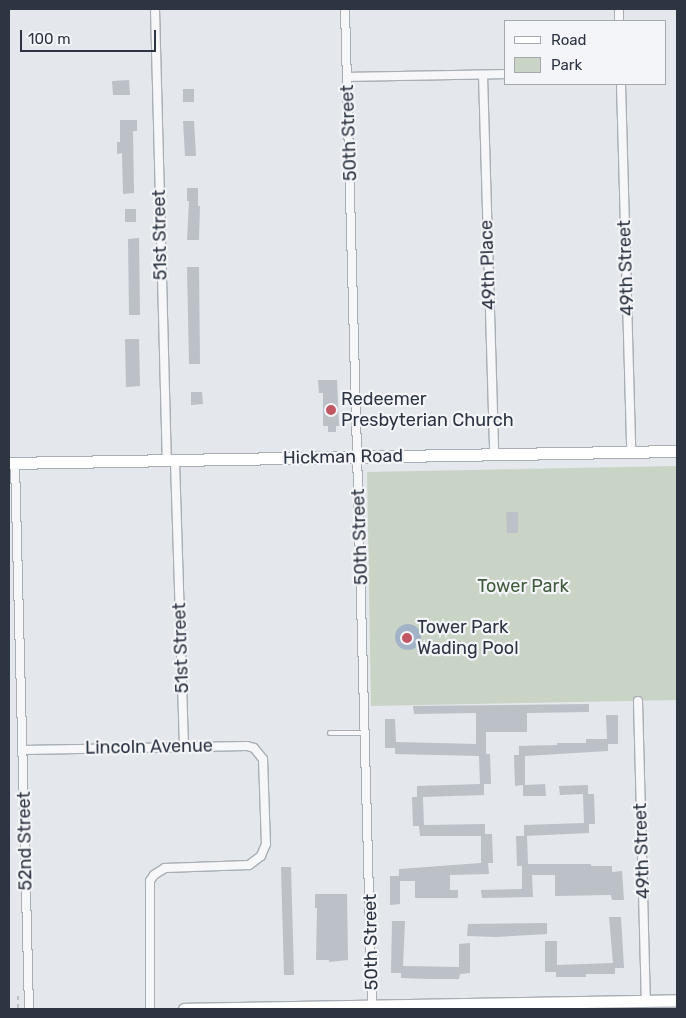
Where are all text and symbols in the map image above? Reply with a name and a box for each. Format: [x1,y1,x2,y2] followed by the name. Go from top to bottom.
[22,20,159,52] scale bar
[503,20,666,85] legend
[28,30,70,48] text: 100 m
[551,31,587,49] text: Road
[551,56,582,74] text: Park
[337,84,361,182] street label: 50th Street
[148,189,172,281] street label: 51st Street
[476,220,500,310] street label: 49th Place
[614,220,638,316] street label: 49th Street
[341,389,514,432] place label: Redeemer Presbyterian Church
[325,404,337,416] marker: Redeemer Presbyterian Church
[283,445,403,469] street label: Hickman Road
[348,488,372,586] street label: 50th Street
[477,575,569,597] park label: Tower Park
[169,602,193,694] street label: 51st Street
[417,617,519,660] place label: Tower Park Wading Pool
[401,632,413,644] marker: Tower Park Wading Pool
[85,735,213,759] street label: Lincoln Avenue
[13,791,37,891] street label: 52nd Street
[630,803,654,899] street label: 49th Street
[359,894,383,990] street label: 50th Street

